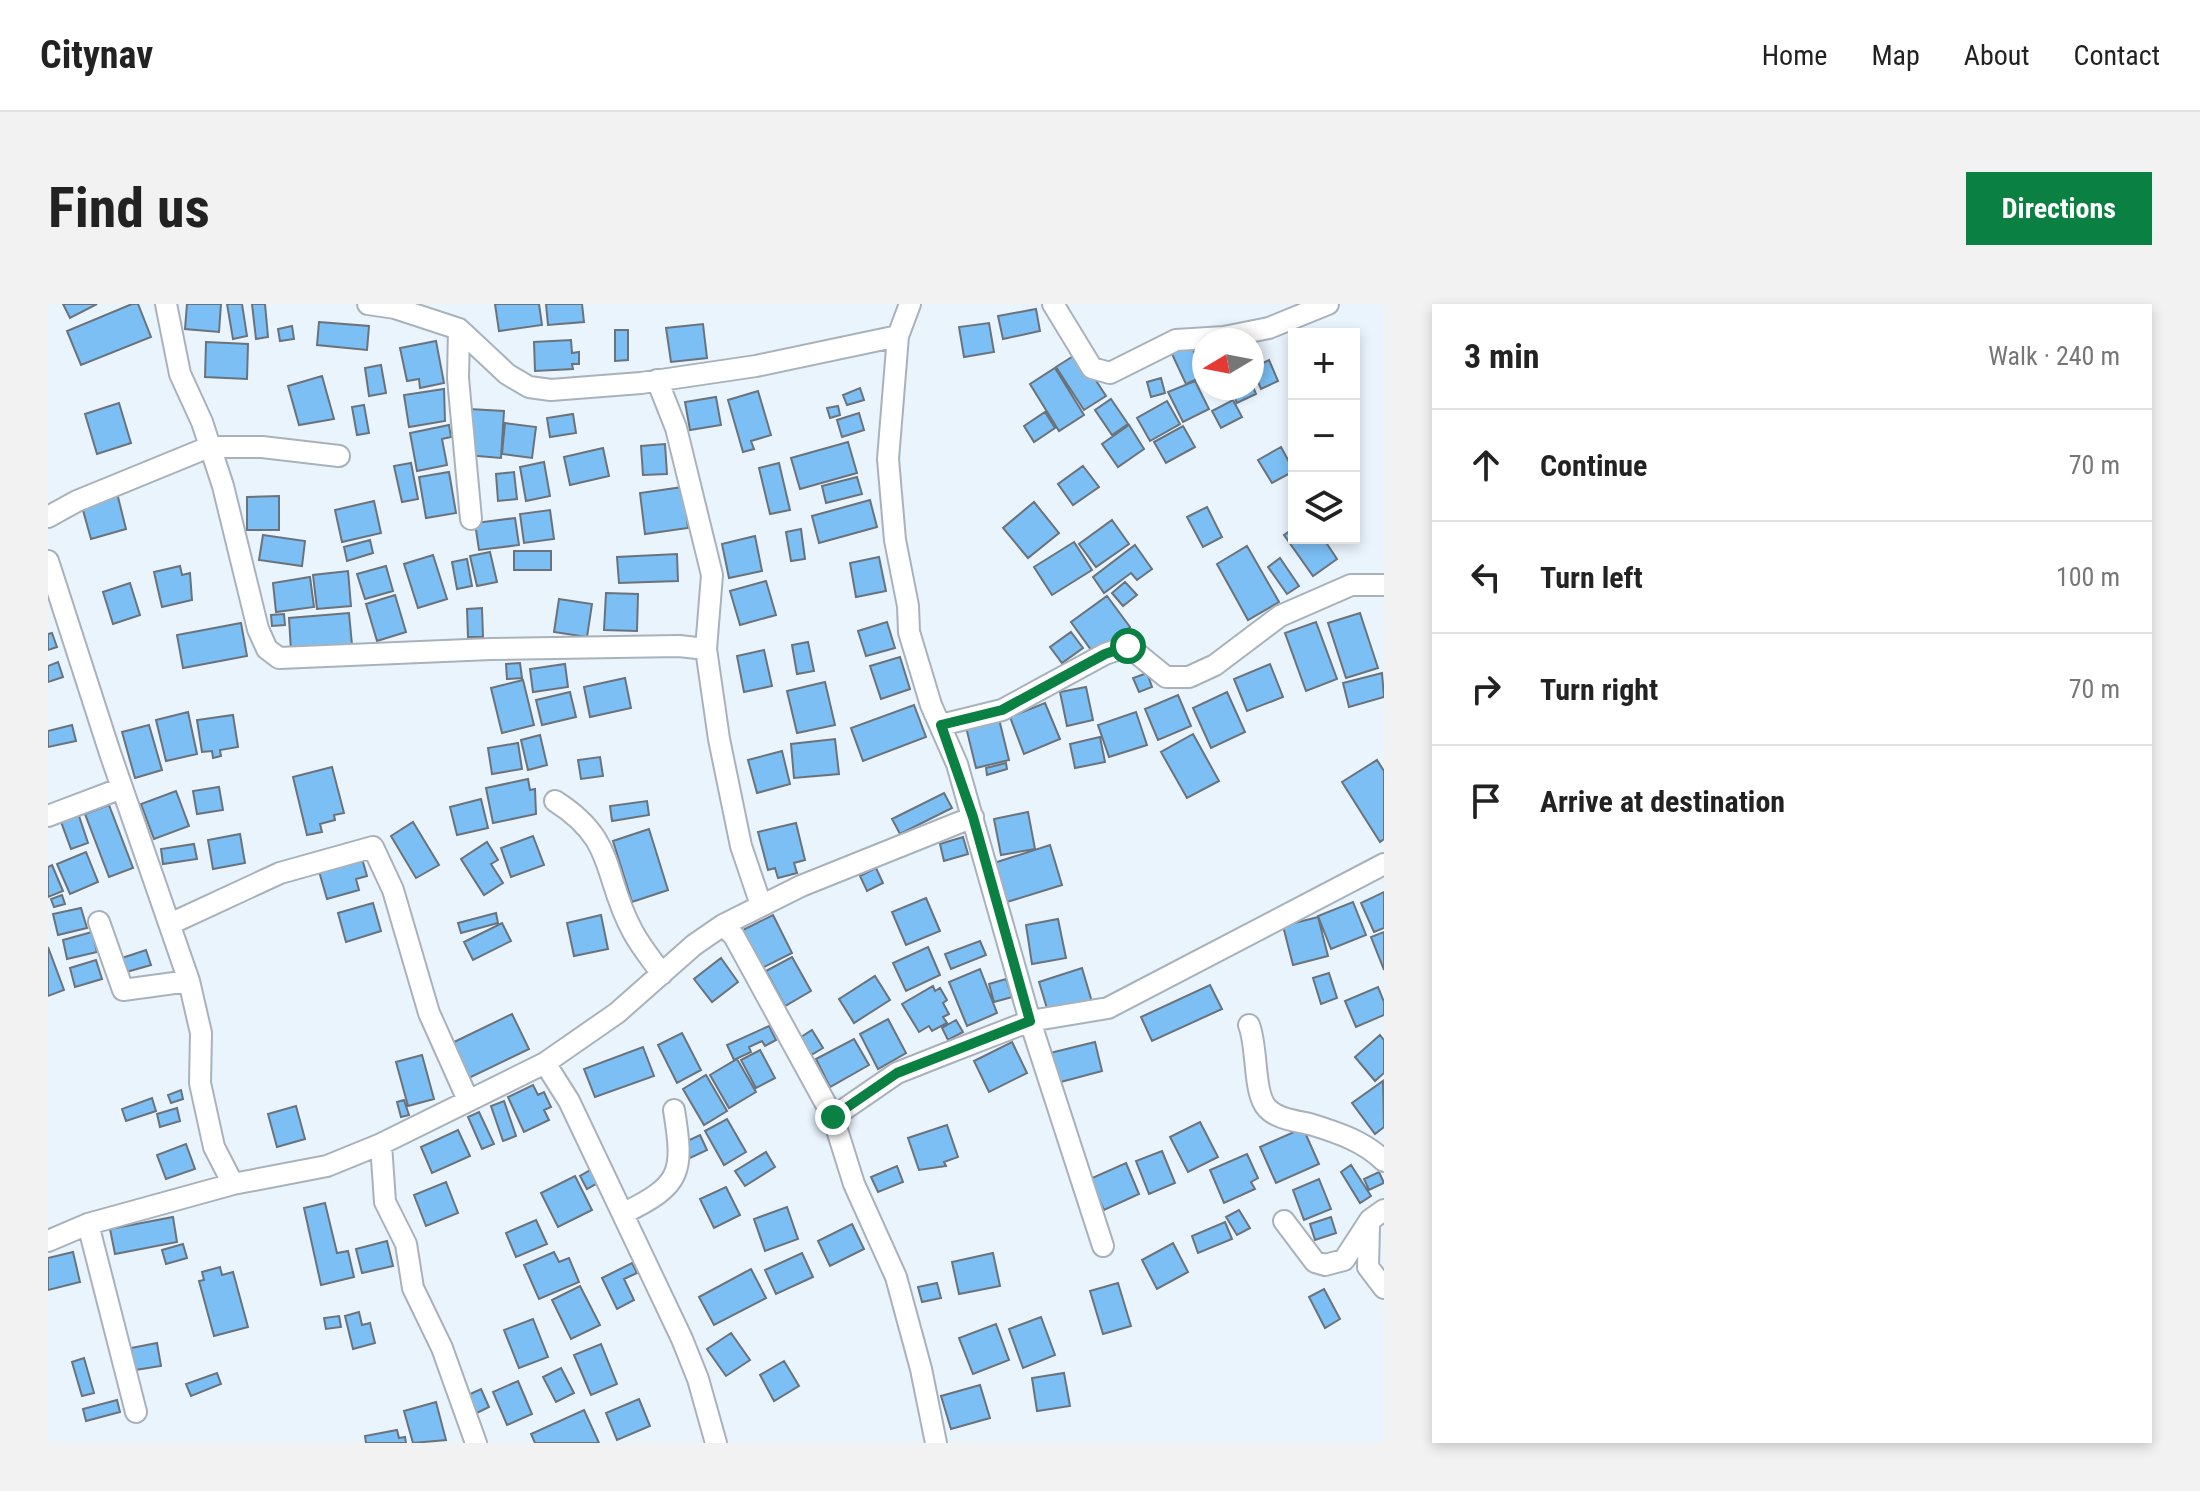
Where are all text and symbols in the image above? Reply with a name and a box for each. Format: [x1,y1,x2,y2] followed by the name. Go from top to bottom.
[40,33,153,77] text: Citynav
[1762,39,1827,72] text: Home
[1871,39,1920,72] text: Map
[1964,39,2030,72] text: About
[2074,39,2160,72] text: Contact
[1966,172,2152,245] button: Directions
[48,175,210,241] text: Find us
[1192,328,1264,400] north arrow
[1288,328,1360,544] map controls
[1288,328,1360,400] button: +
[1464,336,1540,376] text: 3 min
[1988,341,2120,371] text: Walk · 240 m
[1288,400,1360,472] button: −
[1464,443,1508,487] icon: ahead
[1540,448,1647,483] text: Continue
[2069,450,2120,480] text: 70 m
[1288,472,1360,544] button: layers
[1464,555,1508,599] icon: left
[1540,560,1643,595] text: Turn left
[2056,562,2120,592] text: 100 m
[1110,628,1146,664] route start
[1464,667,1508,711] icon: right
[1540,672,1658,707] text: Turn right
[2069,674,2120,704] text: 70 m
[1464,779,1508,823] icon: arrive
[1540,784,1785,819] text: Arrive at destination
[815,1099,851,1135] route end

